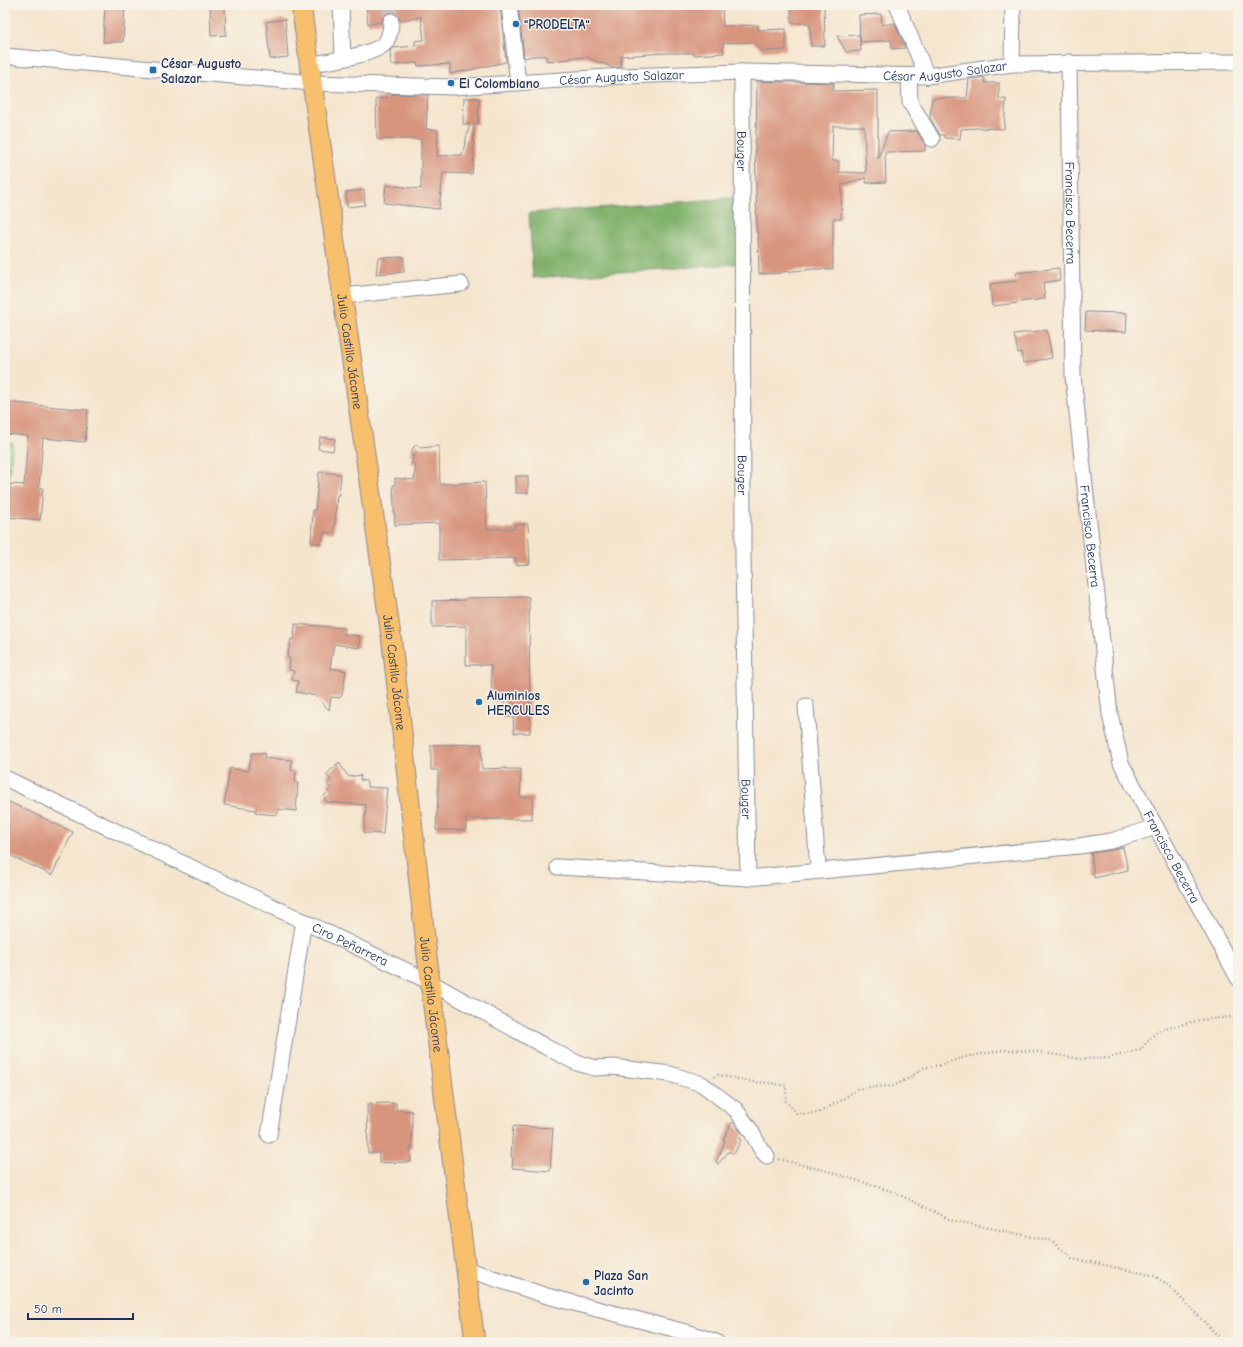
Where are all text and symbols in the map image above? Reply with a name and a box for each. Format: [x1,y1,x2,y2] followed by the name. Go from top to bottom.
[524,17,590,32] place label: "PRODELTA"
[511,19,521,29] marker: "PRODELTA"
[161,56,241,86] place label: César Augusto Salazar
[883,58,1009,84] street label: César Augusto Salazar
[148,65,158,75] marker: César Augusto Salazar
[559,67,685,88] street label: César Augusto Salazar
[459,76,540,91] place label: El Colombiano
[446,78,456,88] marker: El Colombiano
[734,131,749,172] street label: Bouger
[1062,162,1079,264] street label: Francisco Becerra
[334,293,366,411] street label: Julio Castillo Jácome
[735,455,750,496] street label: Bouger
[1077,484,1103,588] street label: Francisco Becerra
[380,614,409,732] street label: Julio Castillo Jácome
[487,688,550,718] place label: Aluminios HERCULES
[474,697,484,707] marker: Aluminios HERCULES
[738,779,754,820] street label: Bouger
[1140,808,1203,906] street label: Francisco Becerra
[310,920,391,969] street label: Ciro Peñarrera
[417,936,446,1054] street label: Julio Castillo Jácome
[594,1268,648,1298] place label: Plaza San Jacinto
[581,1277,591,1287] marker: Plaza San Jacinto
[28,1295,133,1321] scale bar
[34,1302,62,1316] text: 50 m

